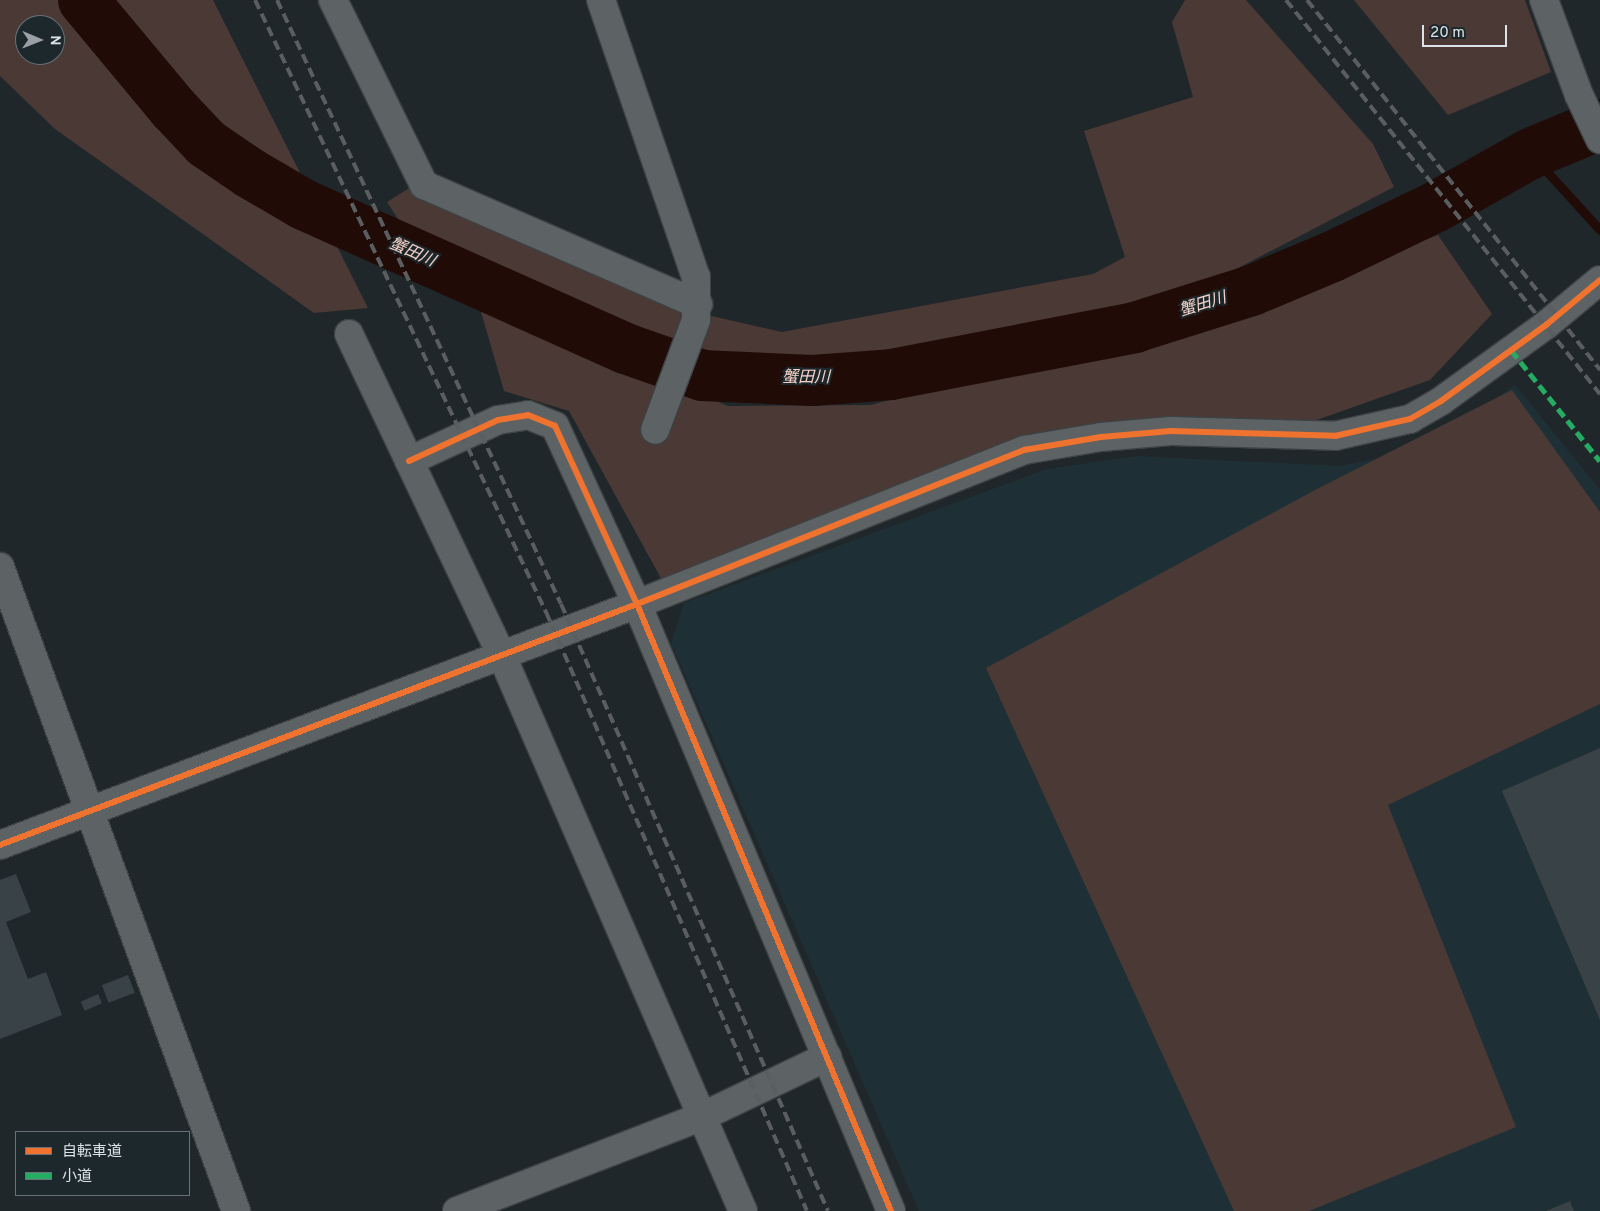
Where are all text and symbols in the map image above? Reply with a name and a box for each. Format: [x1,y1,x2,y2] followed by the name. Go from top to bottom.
[15,15,65,65] north arrow
[1425,15,1510,47] scale bar
[1430,24,1465,43] text: 20 m
[46,35,63,45] text: N
[386,234,438,272] water label: 蟹田川
[1177,289,1229,321] water label: 蟹田川
[782,368,830,388] water label: 蟹田川
[15,1131,190,1196] legend
[62,1143,122,1162] text: 自転車道
[62,1168,92,1187] text: 小道

